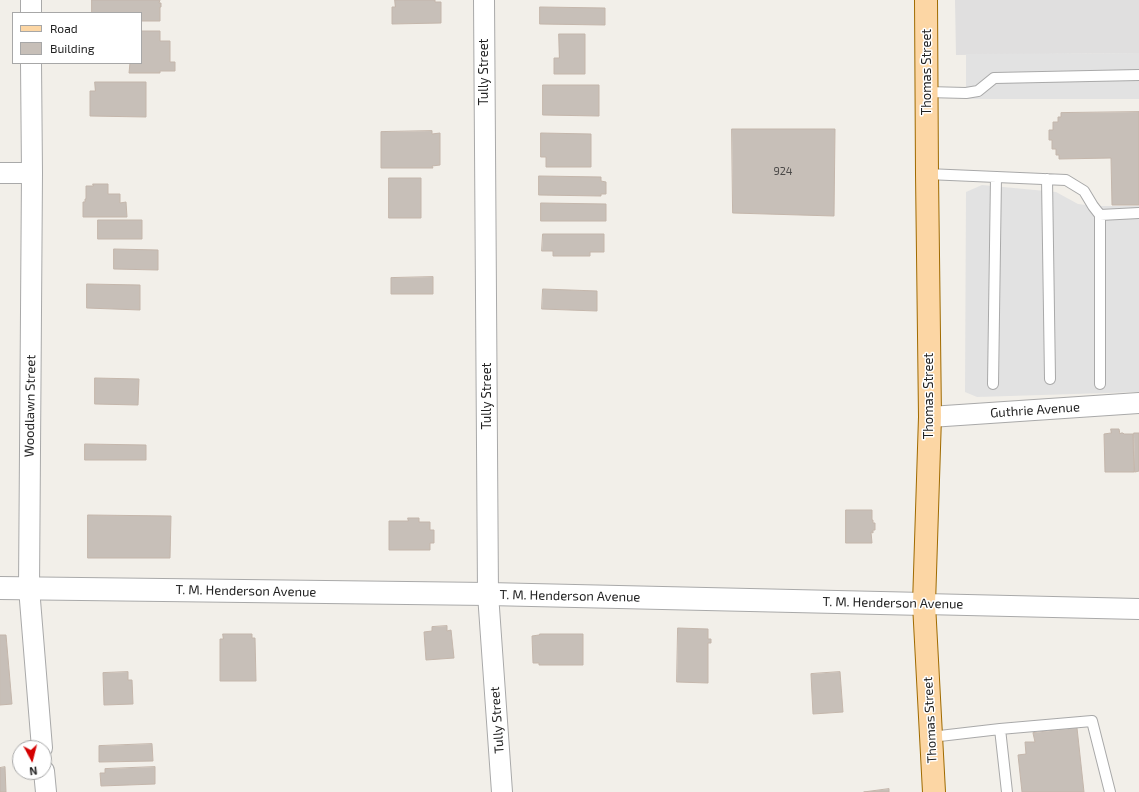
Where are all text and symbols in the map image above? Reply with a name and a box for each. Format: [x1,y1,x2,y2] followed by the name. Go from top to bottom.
[12,12,142,64] legend
[50,21,78,35] text: Road
[919,29,935,115] street label: Thomas Street
[476,38,492,106] street label: Tully Street
[50,41,94,55] text: Building
[773,164,793,178] house number: 924
[921,353,937,439] street label: Thomas Street
[21,355,39,457] street label: Woodlawn Street
[479,362,495,430] street label: Tully Street
[990,399,1080,421] street label: Guthrie Avenue
[175,582,317,600] street label: T. M. Henderson Avenue
[499,587,641,605] street label: T. M. Henderson Avenue
[822,594,964,612] street label: T. M. Henderson Avenue
[920,676,940,764] street label: Thomas Street
[487,686,507,754] street label: Tully Street
[12,740,52,780] north arrow
[29,764,38,778] text: N

